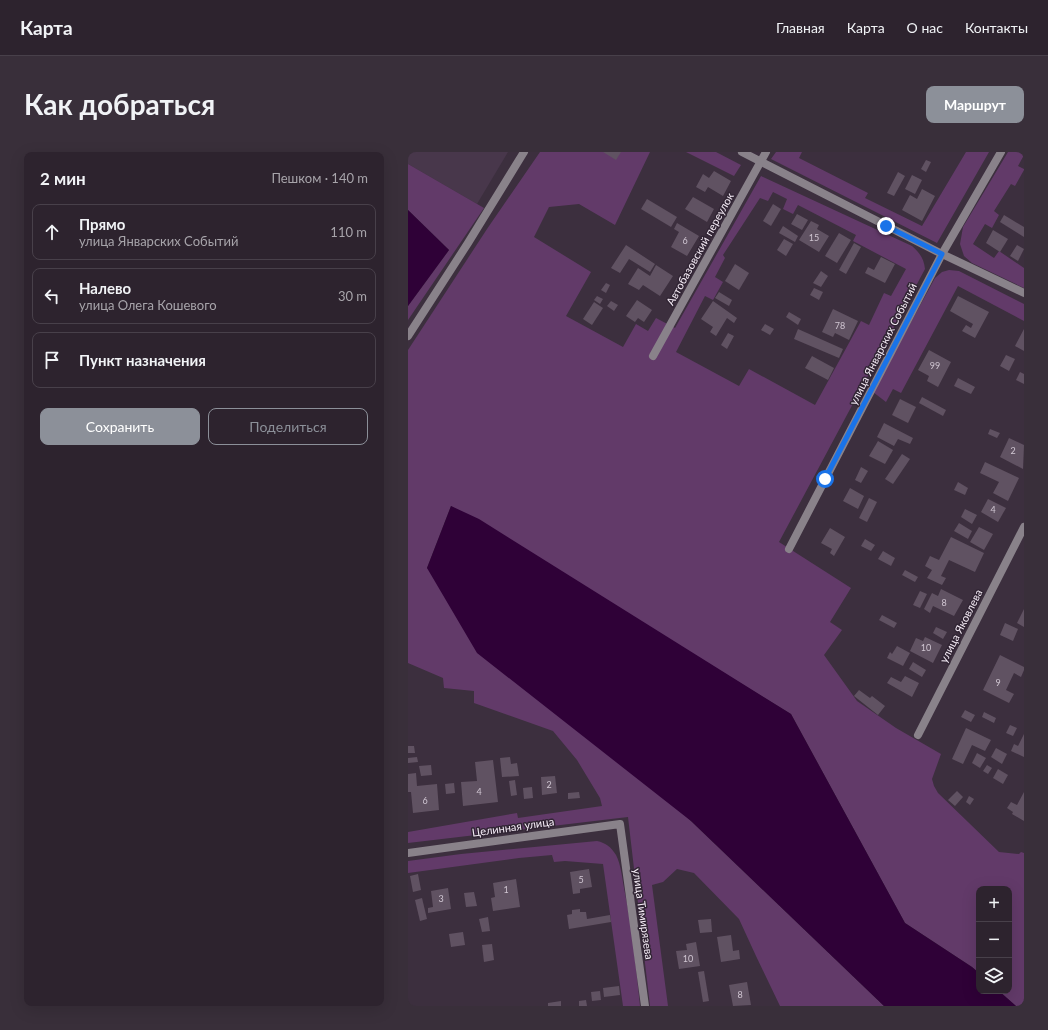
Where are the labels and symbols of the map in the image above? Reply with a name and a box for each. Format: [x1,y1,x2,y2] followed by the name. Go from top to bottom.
[663,190,736,307] street label: Автобазовский переулок
[877,217,895,235] route end
[809,232,819,243] house number: 15
[682,235,688,246] house number: 6
[846,281,919,407] street label: улица Январских Событий
[835,320,845,331] house number: 78
[930,360,940,371] house number: 99
[1010,445,1016,456] house number: 2
[816,470,834,488] route start
[990,504,996,515] house number: 4
[937,587,985,665] street label: улица Яковлева
[941,597,947,608] house number: 8
[921,642,931,653] house number: 10
[995,677,1001,688] house number: 9
[546,779,552,790] house number: 2
[476,786,482,797] house number: 4
[422,795,428,806] house number: 6
[471,814,555,839] street label: Целинная улица
[631,868,656,960] street label: улица Тимирязева
[578,874,584,885] house number: 5
[503,884,509,895] house number: 1
[438,893,444,904] house number: 3
[683,953,693,964] house number: 10
[737,989,743,1000] house number: 8

